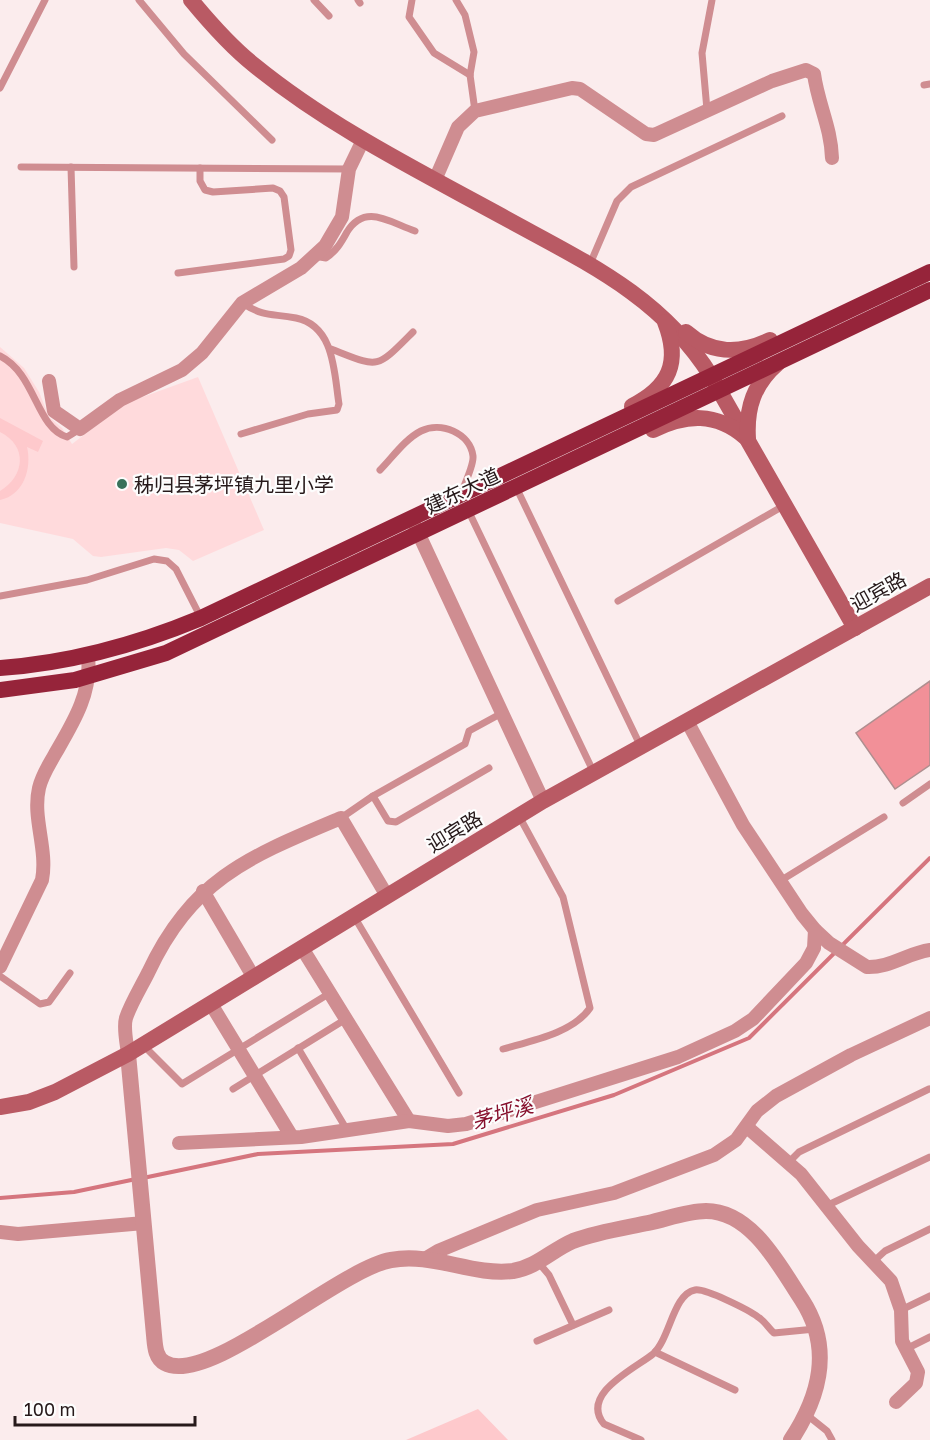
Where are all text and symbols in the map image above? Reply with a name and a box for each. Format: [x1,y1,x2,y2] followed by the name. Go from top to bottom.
[421,462,503,518] street label: 建东大道
[134,472,334,496] place label: 秭归县茅坪镇九里小学
[115,477,129,491] marker: 秭归县茅坪镇九里小学
[846,566,910,616] street label: 迎宾路
[422,805,486,857] street label: 迎宾路
[468,1091,538,1135] water label: 茅坪溪
[15,1389,195,1427] scale bar
[24,1398,75,1420] text: 100 m

